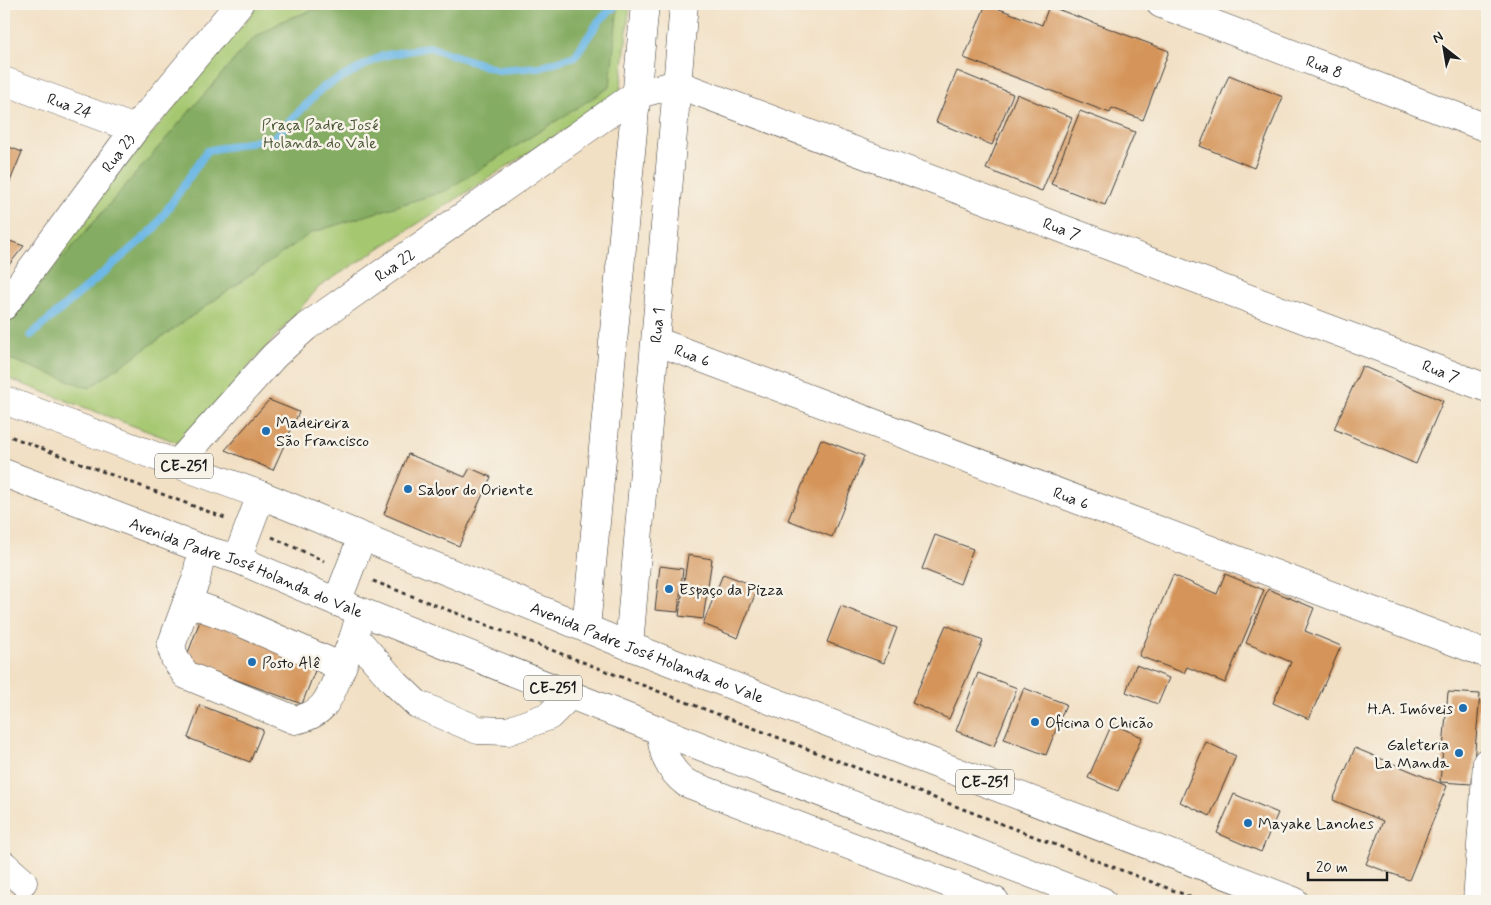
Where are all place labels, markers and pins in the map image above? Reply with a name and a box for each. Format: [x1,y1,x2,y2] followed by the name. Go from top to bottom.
[276,413,369,452] place label: Madeireira São Francisco
[260,425,272,437] marker: Madeireira São Francisco
[418,480,533,501] place label: Sabor do Oriente
[402,483,414,495] marker: Sabor do Oriente
[679,580,784,601] place label: Espaço da Pizza
[663,583,675,595] marker: Espaço da Pizza
[262,653,320,674] place label: Posto Alê
[246,656,258,668] marker: Posto Alê
[1368,699,1453,720] place label: H.A. Imóveis
[1457,702,1469,714] marker: H.A. Imóveis
[1045,713,1153,734] place label: Oficina O Chicão
[1029,716,1041,728] marker: Oficina O Chicão
[1374,735,1449,774] place label: Galeteria La Manda
[1453,747,1465,759] marker: Galeteria La Manda
[1258,814,1374,835] place label: Mayake Lanches
[1242,817,1254,829] marker: Mayake Lanches

